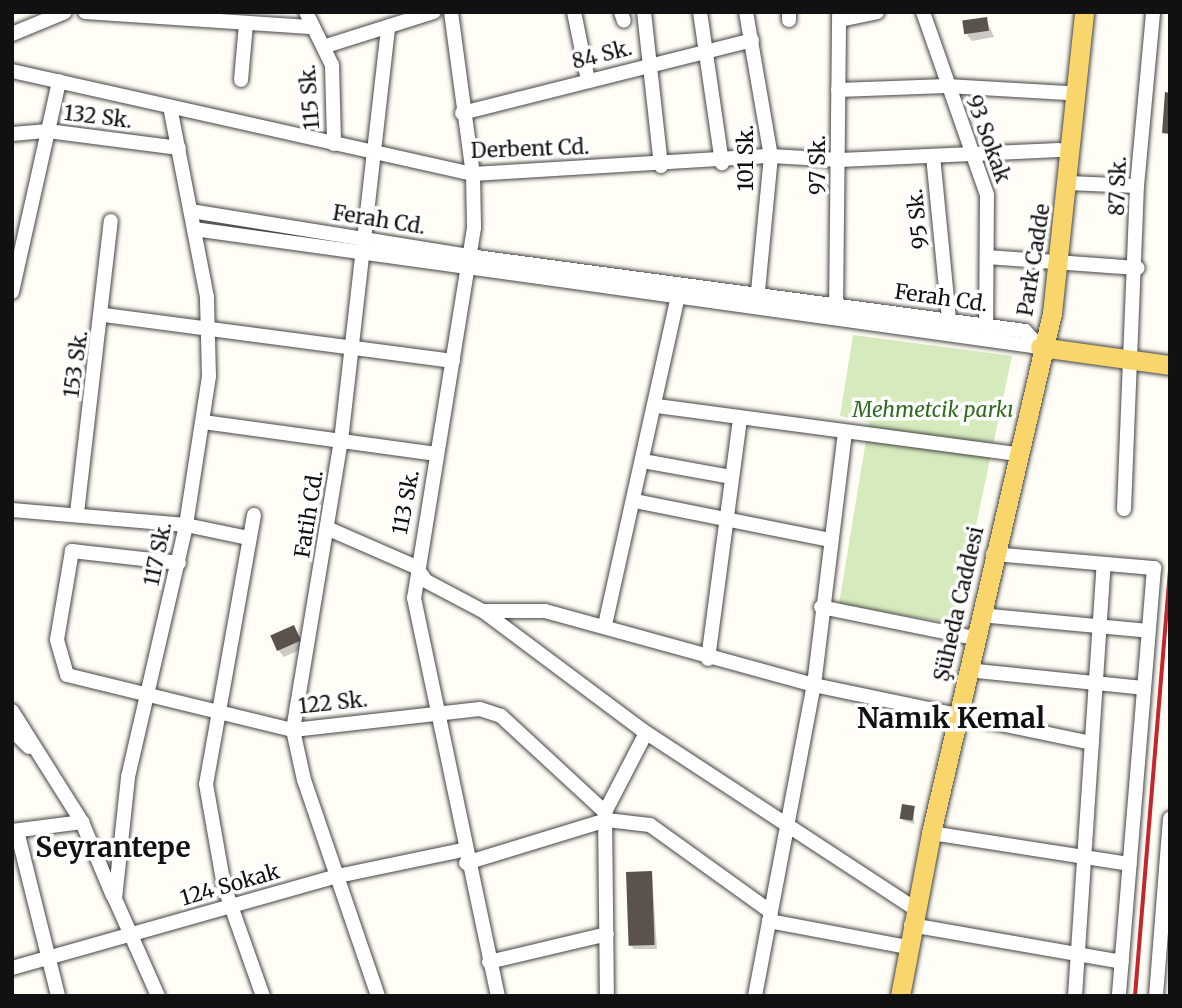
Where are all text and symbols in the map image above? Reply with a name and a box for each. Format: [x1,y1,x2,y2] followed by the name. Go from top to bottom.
[569,35,635,75] street label: 84 Sk.
[295,63,325,131] street label: 115 Sk.
[961,92,1015,186] street label: 93 Sokak
[62,100,134,134] street label: 132 Sk.
[733,125,759,191] street label: 101 Sk.
[470,134,590,164] street label: Derbent Cd.
[805,135,831,195] street label: 97 Sk.
[1104,156,1132,216] street label: 87 Sk.
[902,188,934,250] street label: 95 Sk.
[331,200,427,240] street label: Ferah Cd.
[1013,202,1055,318] street label: Park Cadde
[893,279,989,317] street label: Ferah Cd.
[59,329,93,399] street label: 153 Sk.
[853,397,1013,423] park label: Mehmetcik parkı
[387,467,425,537] street label: 113 Sk.
[290,468,328,560] street label: Fatih Cd.
[139,520,177,588] street label: 117 Sk.
[929,524,989,684] street label: Şüheda Caddesi
[297,687,369,719] street label: 122 Sk.
[857,701,1045,735] district label: Namık Kemal
[35,830,191,864] district label: Seyrantepe
[178,859,282,911] street label: 124 Sokak

